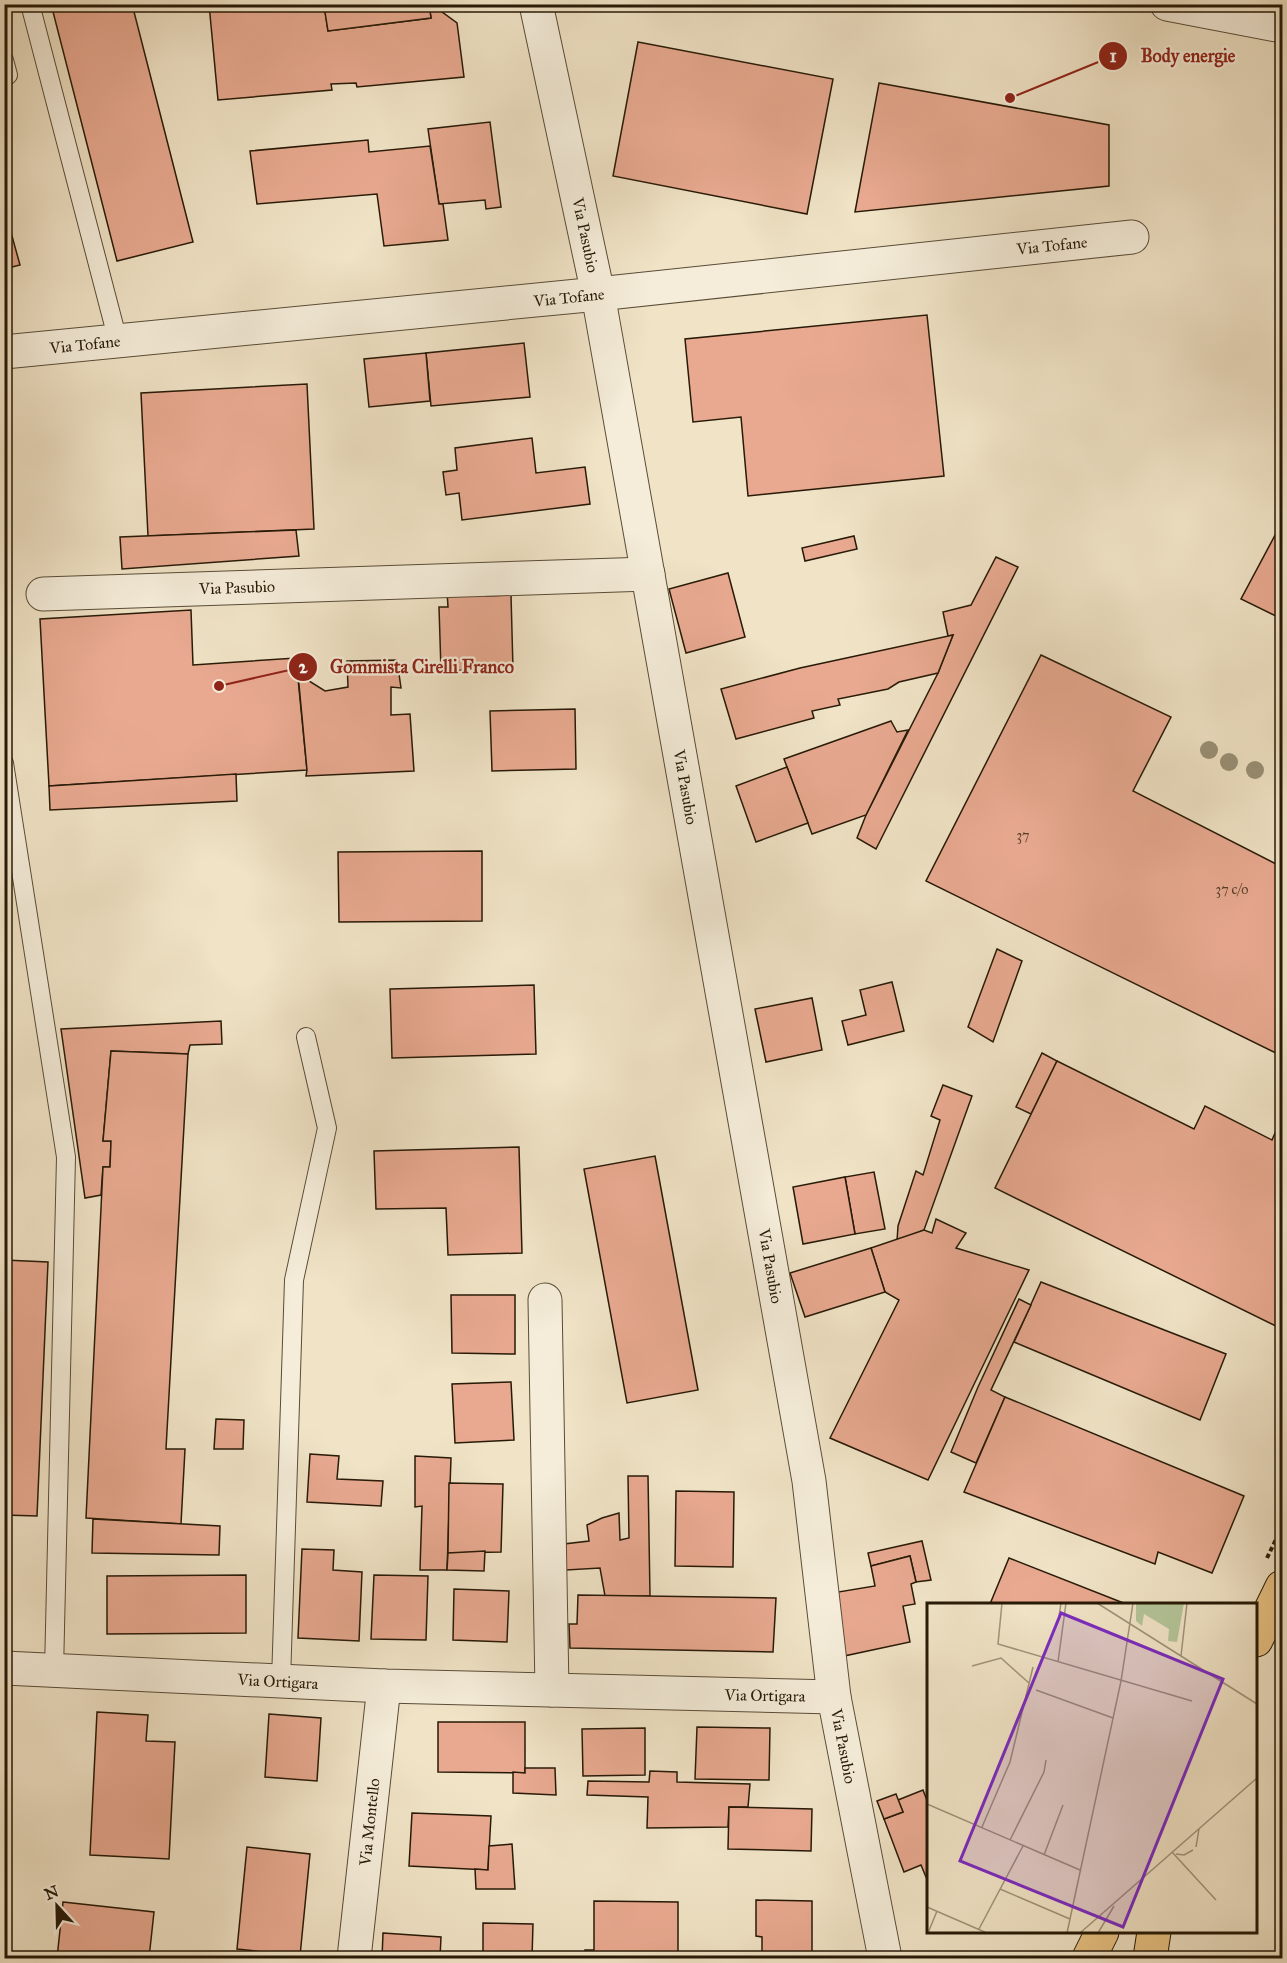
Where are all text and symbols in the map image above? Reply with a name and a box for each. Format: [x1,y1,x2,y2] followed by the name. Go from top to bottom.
[1098,38,1247,74] callout: Body energie
[1109,45,1117,67] text: 1
[1141,45,1236,68] text: Body energie
[568,195,603,274] street label: Via Pasubio
[1015,232,1089,259] street label: Via Tofane
[532,284,606,311] street label: Via Tofane
[48,331,122,358] street label: Via Tofane
[198,577,275,598] street label: Via Pasubio
[288,649,526,685] callout: Gommista Cirelli Franco
[299,656,309,678] text: 2
[330,656,514,678] text: Gommista Cirelli Franco
[669,747,701,826] street label: Via Pasubio
[1016,827,1030,844] house number: 37
[1216,881,1248,898] house number: 37 c/o
[754,1226,786,1305] street label: Via Pasubio
[927,1603,1257,1933] inset map
[236,1670,319,1694] street label: Via Ortigara
[723,1685,806,1707] street label: Via Ortigara
[827,1706,860,1785] street label: Via Pasubio
[355,1777,384,1868] street label: Via Montello
[27,1876,87,1936] north arrow
[42,1881,62,1904] text: N

